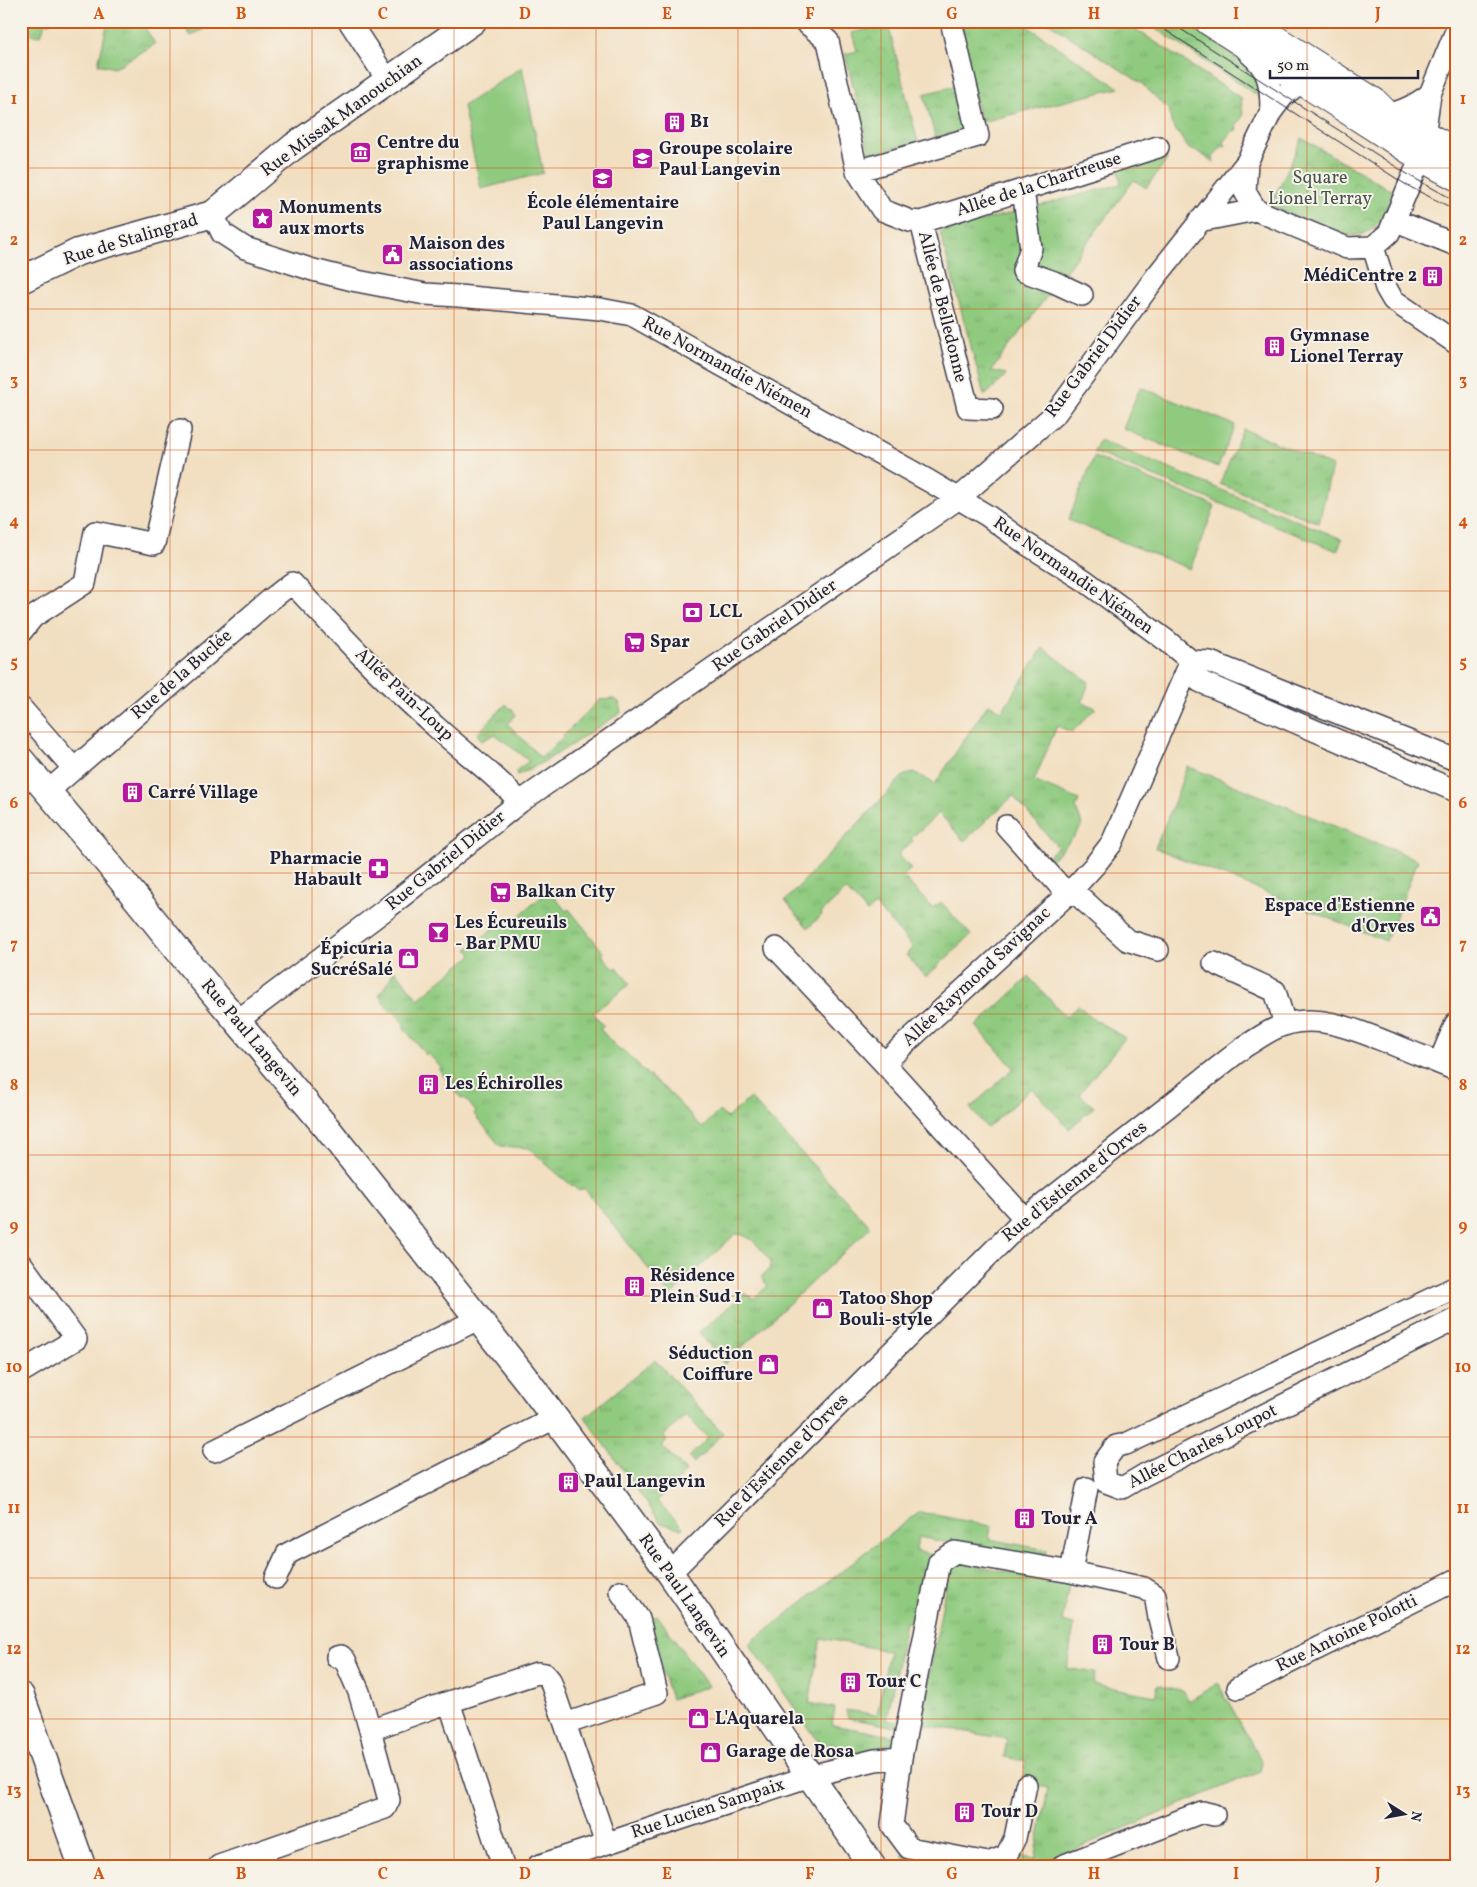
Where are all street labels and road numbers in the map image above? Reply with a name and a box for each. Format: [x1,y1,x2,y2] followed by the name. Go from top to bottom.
[256,49,428,183] street label: Rue Missak Manouchian
[953,147,1125,223] street label: Allée de la Chartreuse
[61,208,201,272] street label: Rue de Stalingrad
[911,229,973,385] street label: Allée de Belledonne
[1040,290,1149,423] street label: Rue Gabriel Didier
[637,311,817,425] street label: Rue Normandie Niémen
[988,511,1159,641] street label: Rue Normandie Niémen
[708,573,843,678] street label: Rue Gabriel Didier
[126,624,238,726] street label: Rue de la Buclée
[349,643,459,747] street label: Allée Pain-Loup
[381,805,511,917] street label: Rue Gabriel Didier
[897,901,1057,1053] street label: Allée Raymond Savignac
[194,974,308,1102] street label: Rue Paul Langevin
[997,1116,1153,1248] street label: Rue d'Estienne d'Orves
[709,1388,855,1534] street label: Rue d'Estienne d'Orves
[1124,1399,1282,1495] street label: Allée Charles Loupot
[632,1529,736,1663] street label: Rue Paul Langevin
[1272,1589,1422,1679] street label: Rue Antoine Polotti
[628,1772,788,1846] street label: Rue Lucien Sampaix

